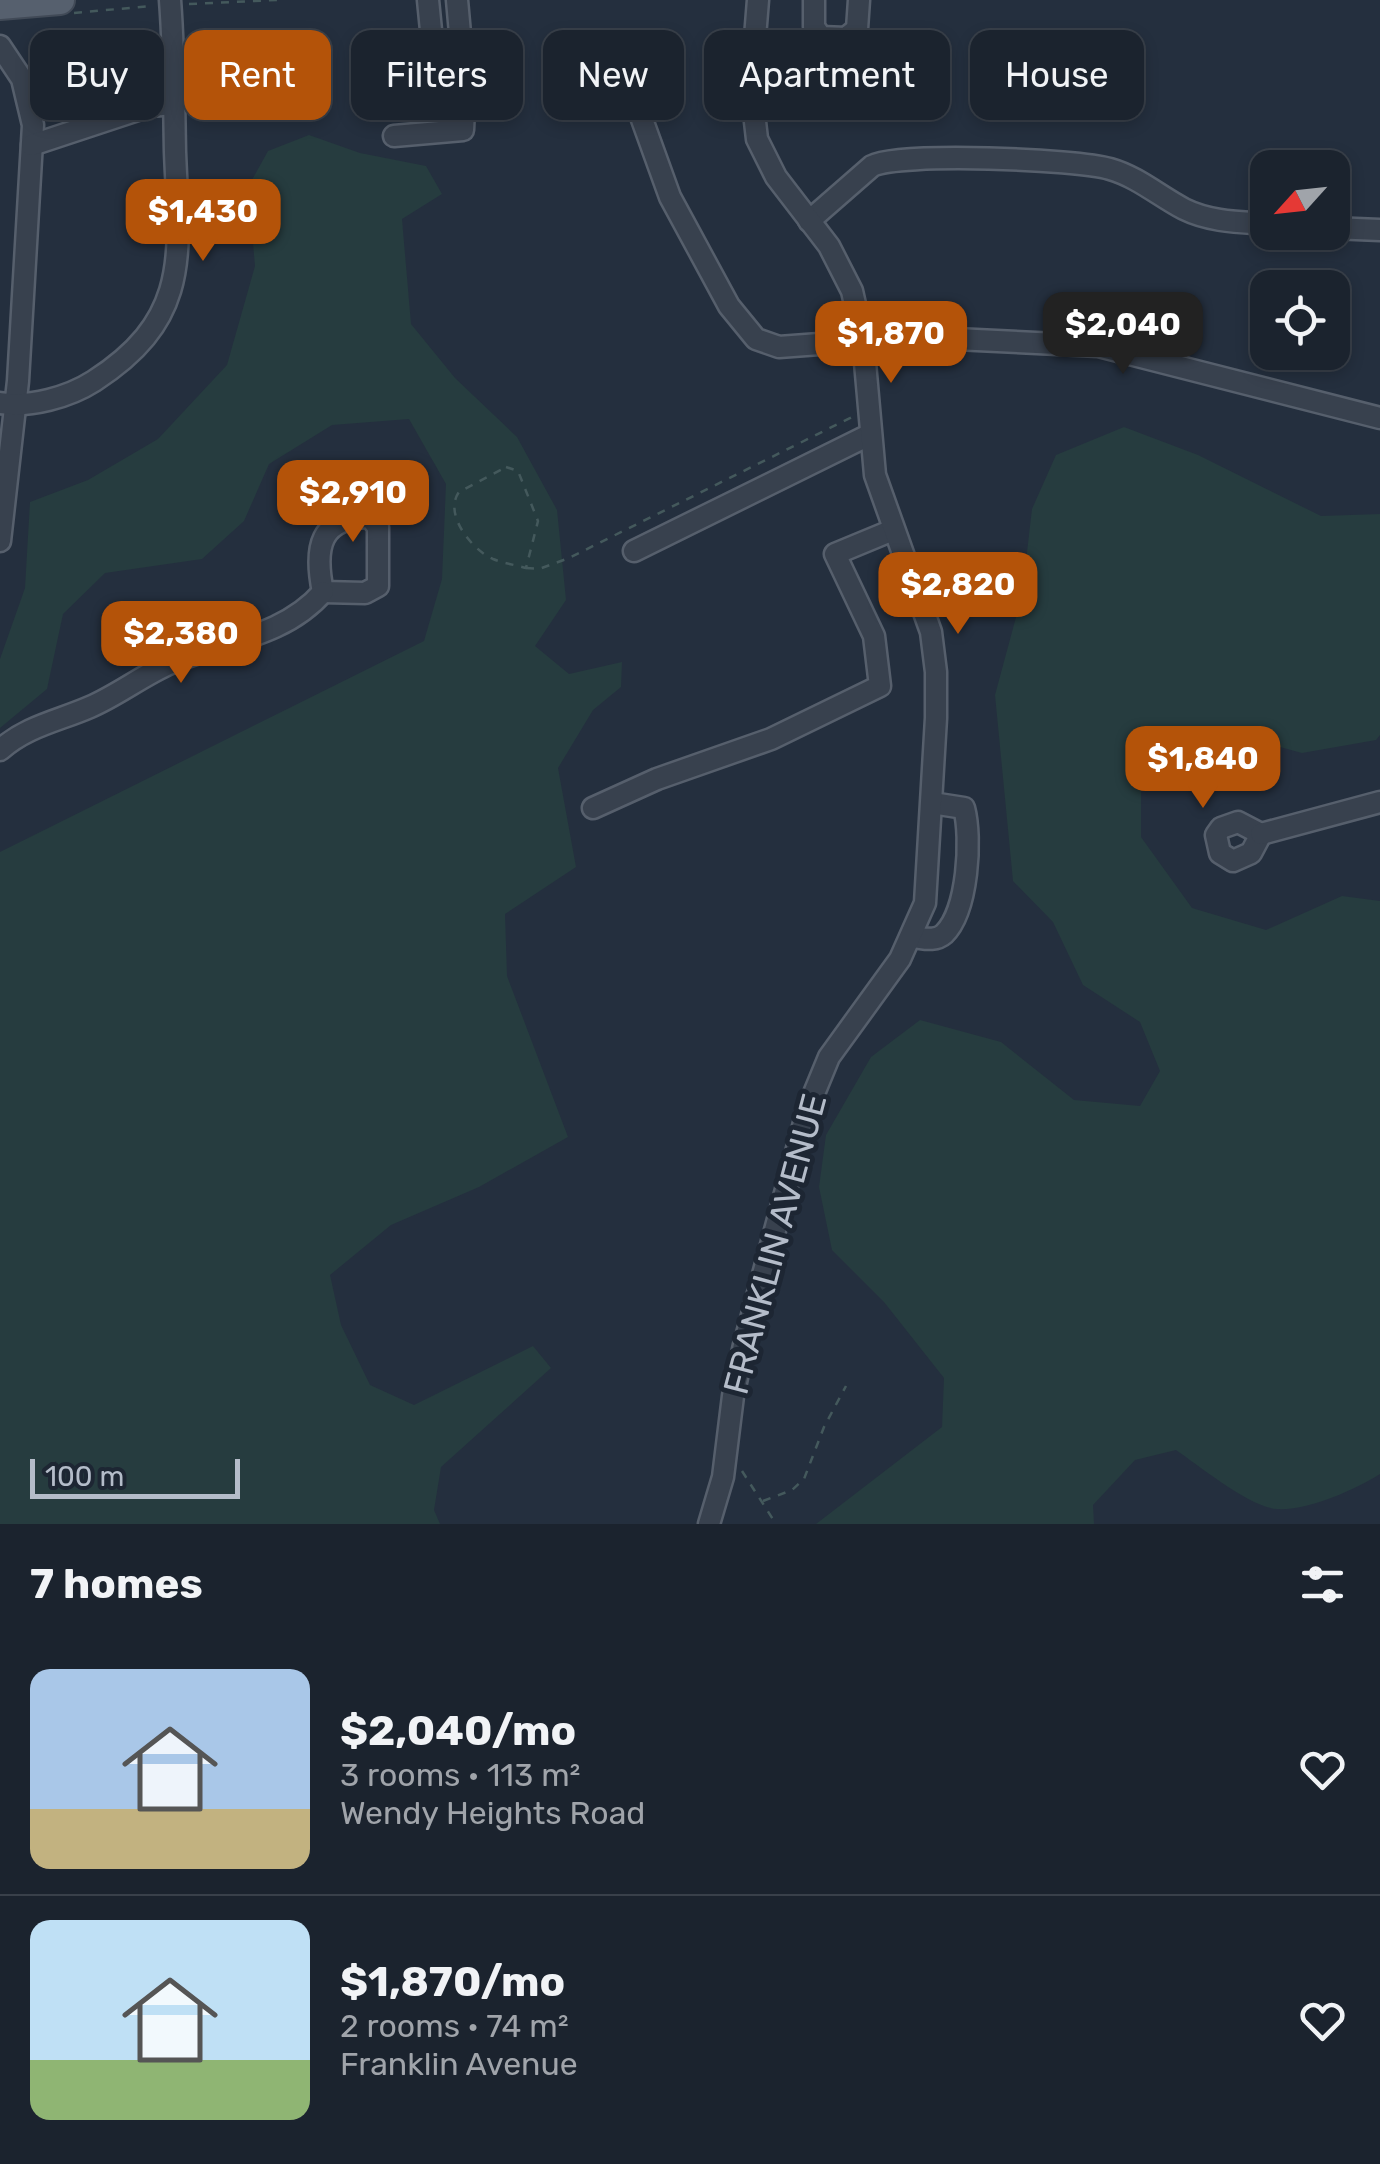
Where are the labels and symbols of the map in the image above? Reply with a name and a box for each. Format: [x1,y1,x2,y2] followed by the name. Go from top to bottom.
[1250,150,1350,250] north arrow
[122,179,284,264] pin: $1,430
[1042,292,1204,377] pin: $2,040
[810,301,972,386] pin: $1,870
[272,460,434,545] pin: $2,910
[877,552,1039,637] pin: $2,820
[100,601,262,686] pin: $2,380
[1122,726,1284,811] pin: $1,840
[715,1089,835,1399] street label: FRANKLIN AVENUE
[30,1454,240,1498] scale bar

